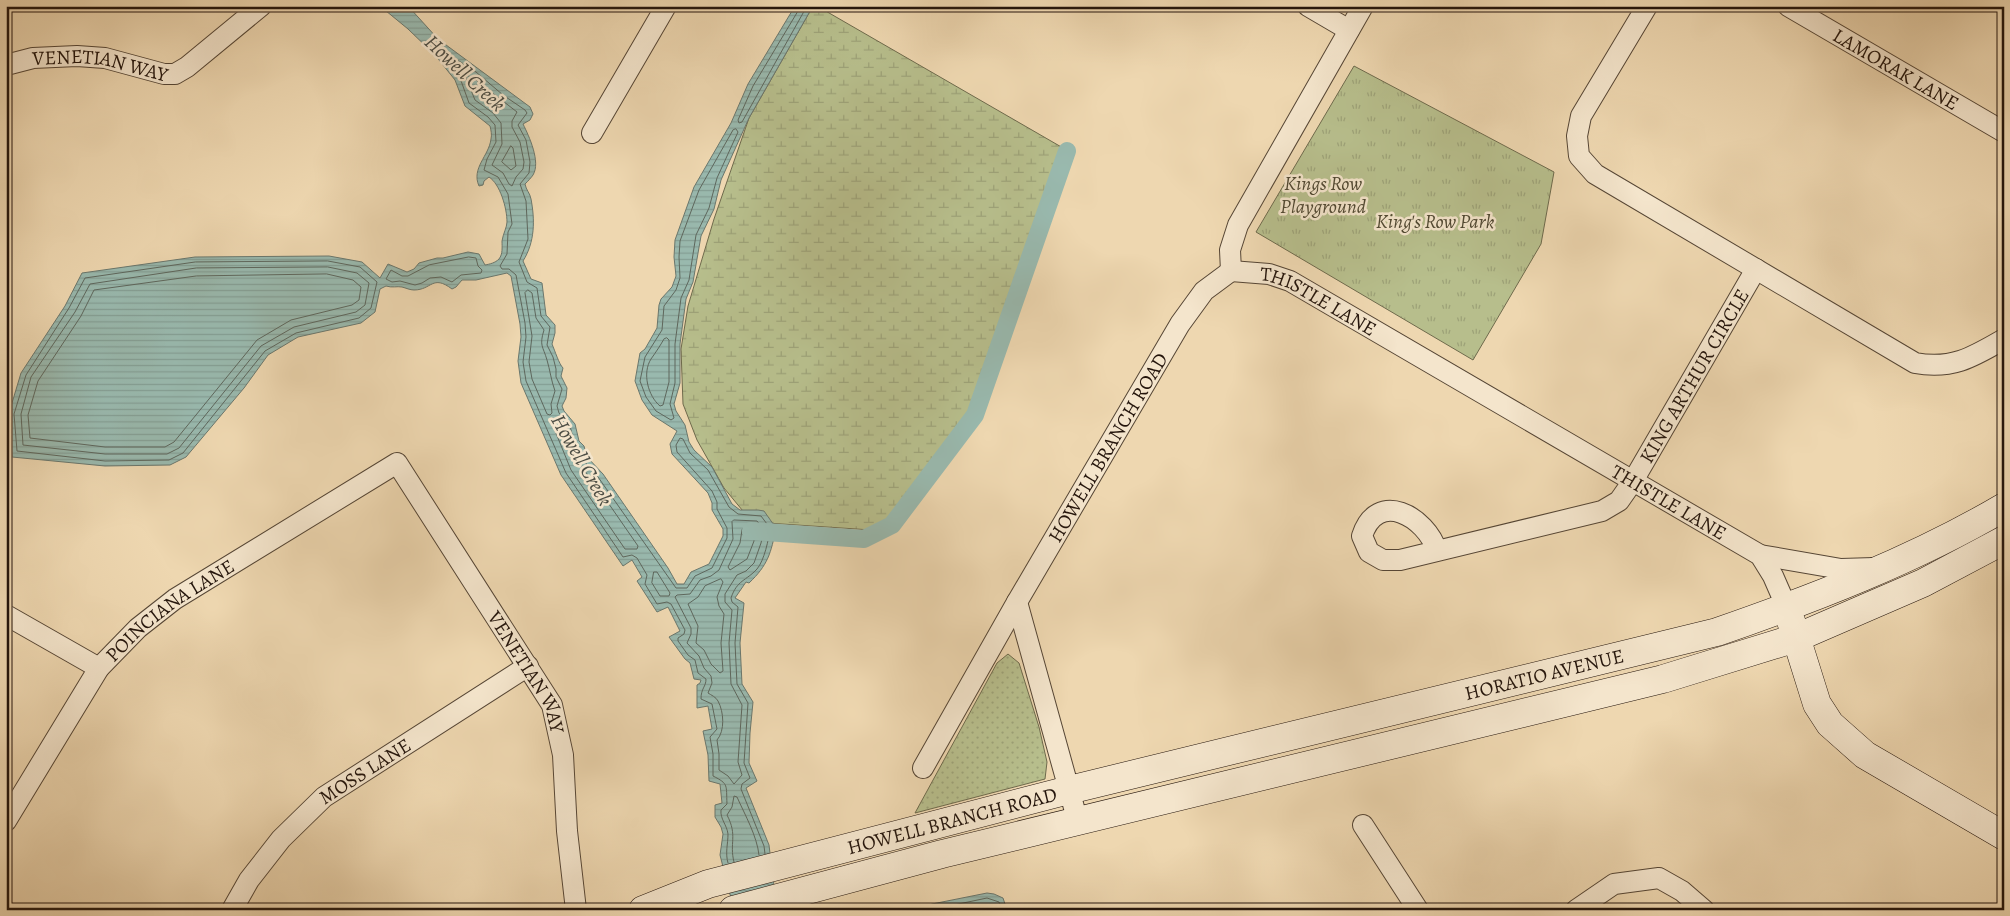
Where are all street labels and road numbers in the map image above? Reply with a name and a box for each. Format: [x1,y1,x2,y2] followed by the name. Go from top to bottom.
[1828,22,1964,116] street label: LAMORAK LANE
[31,42,172,88] street label: VENETIAN WAY
[1259,260,1382,342] street label: THISTLE LANE
[1633,284,1755,468] street label: KING ARTHUR CIRCLE
[1041,347,1174,547] street label: HOWELL BRANCH ROAD
[1607,458,1732,546] street label: THISTLE LANE
[99,552,239,667] street label: POINCIANA LANE
[481,605,572,737] street label: VENETIAN WAY
[1462,642,1626,707] street label: HORATIO AVENUE
[314,731,416,810] street label: MOSS LANE
[844,780,1060,861] street label: HOWELL BRANCH ROAD

